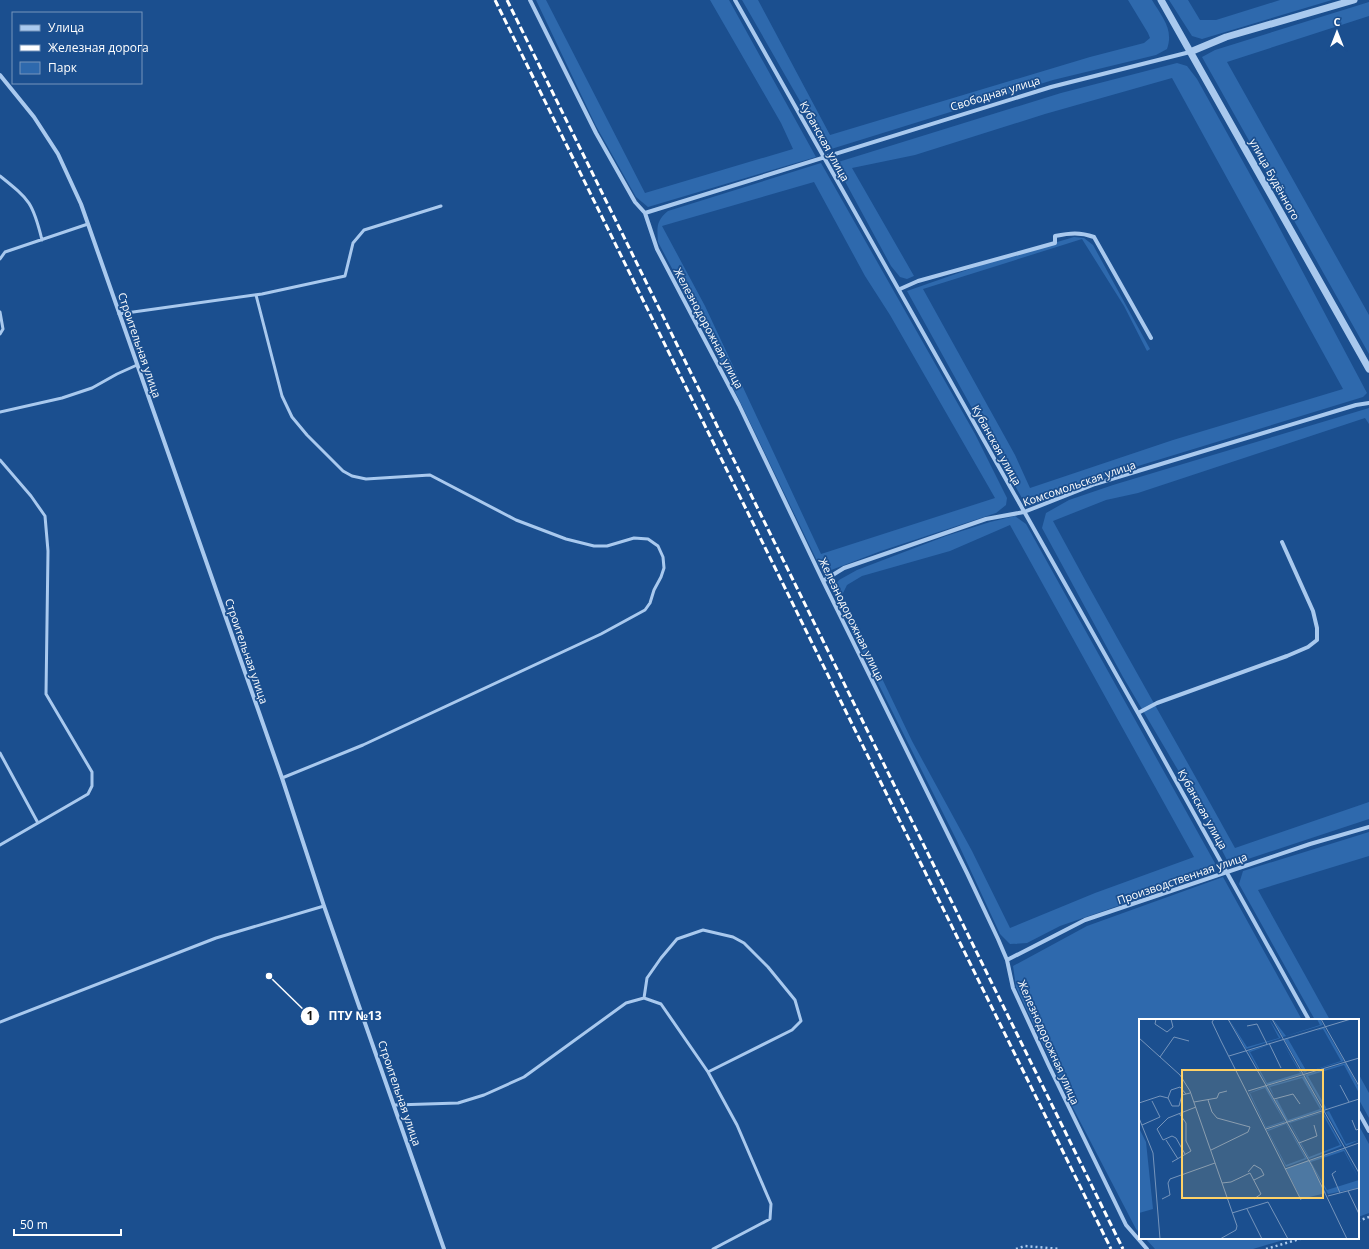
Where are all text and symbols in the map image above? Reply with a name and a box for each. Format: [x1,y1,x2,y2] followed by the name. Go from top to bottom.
[12,12,142,84] legend
[1317,12,1357,52] north arrow
[1333,14,1341,29] text: С
[48,19,84,36] text: Улица
[48,39,149,56] text: Железная дорога
[48,59,78,76] text: Парк
[948,72,1042,114] street label: Свободная улица
[797,98,853,184] street label: Кубанская улица
[1246,135,1304,223] street label: улица Будённого
[671,265,747,391] street label: Железнодорожная улица
[115,290,165,400] street label: Строительная улица
[969,402,1025,488] street label: Кубанская улица
[1021,457,1137,509] street label: Комсомольская улица
[816,555,888,683] street label: Железнодорожная улица
[222,596,272,706] street label: Строительная улица
[1175,766,1231,852] street label: Кубанская улица
[1115,849,1249,907] street label: Производственная улица
[1015,977,1083,1107] street label: Железнодорожная улица
[300,1004,389,1028] callout: ПТУ №13
[307,1007,313,1024] text: 1
[328,1007,382,1024] text: ПТУ №13
[1139,1019,1359,1239] inset map
[375,1038,425,1148] street label: Строительная улица
[14,1211,121,1237] scale bar
[20,1216,48,1233] text: 50 m

